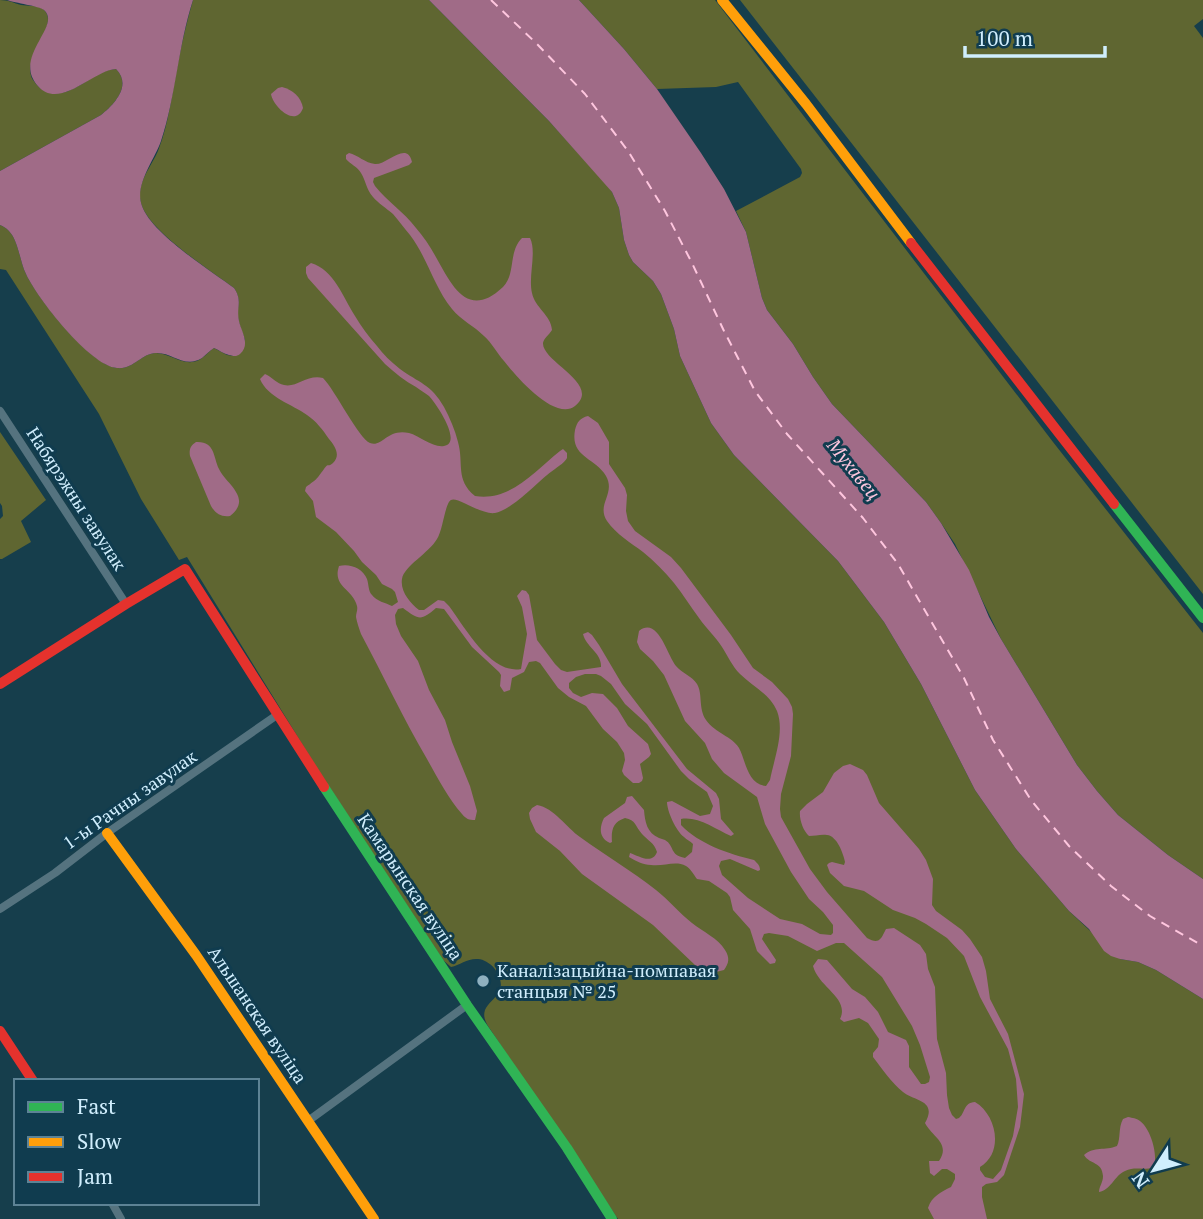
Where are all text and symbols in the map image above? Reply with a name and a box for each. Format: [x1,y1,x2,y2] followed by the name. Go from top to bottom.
[965,14,1105,58] scale bar
[976,24,1033,52] text: 100 m
[21,422,132,575] street label: Набярэжны завулак
[821,432,887,504] water label: Мухавец
[58,744,201,854] street label: 1-ы Рачны завулак
[353,808,469,965] street label: Камарынская вуліца
[203,941,313,1088] street label: Альшанская вуліца
[497,958,716,1003] place label: Каналізацыйна-помпавая станцыя № 25
[475,973,491,989] marker: Каналізацыйна-помпавая станцыя № 25
[14,1079,259,1205] legend
[77,1092,116,1120] text: Fast
[77,1127,122,1155] text: Slow
[1119,1135,1189,1205] north arrow
[77,1162,113,1190] text: Jam
[1125,1167,1154,1193] text: N

